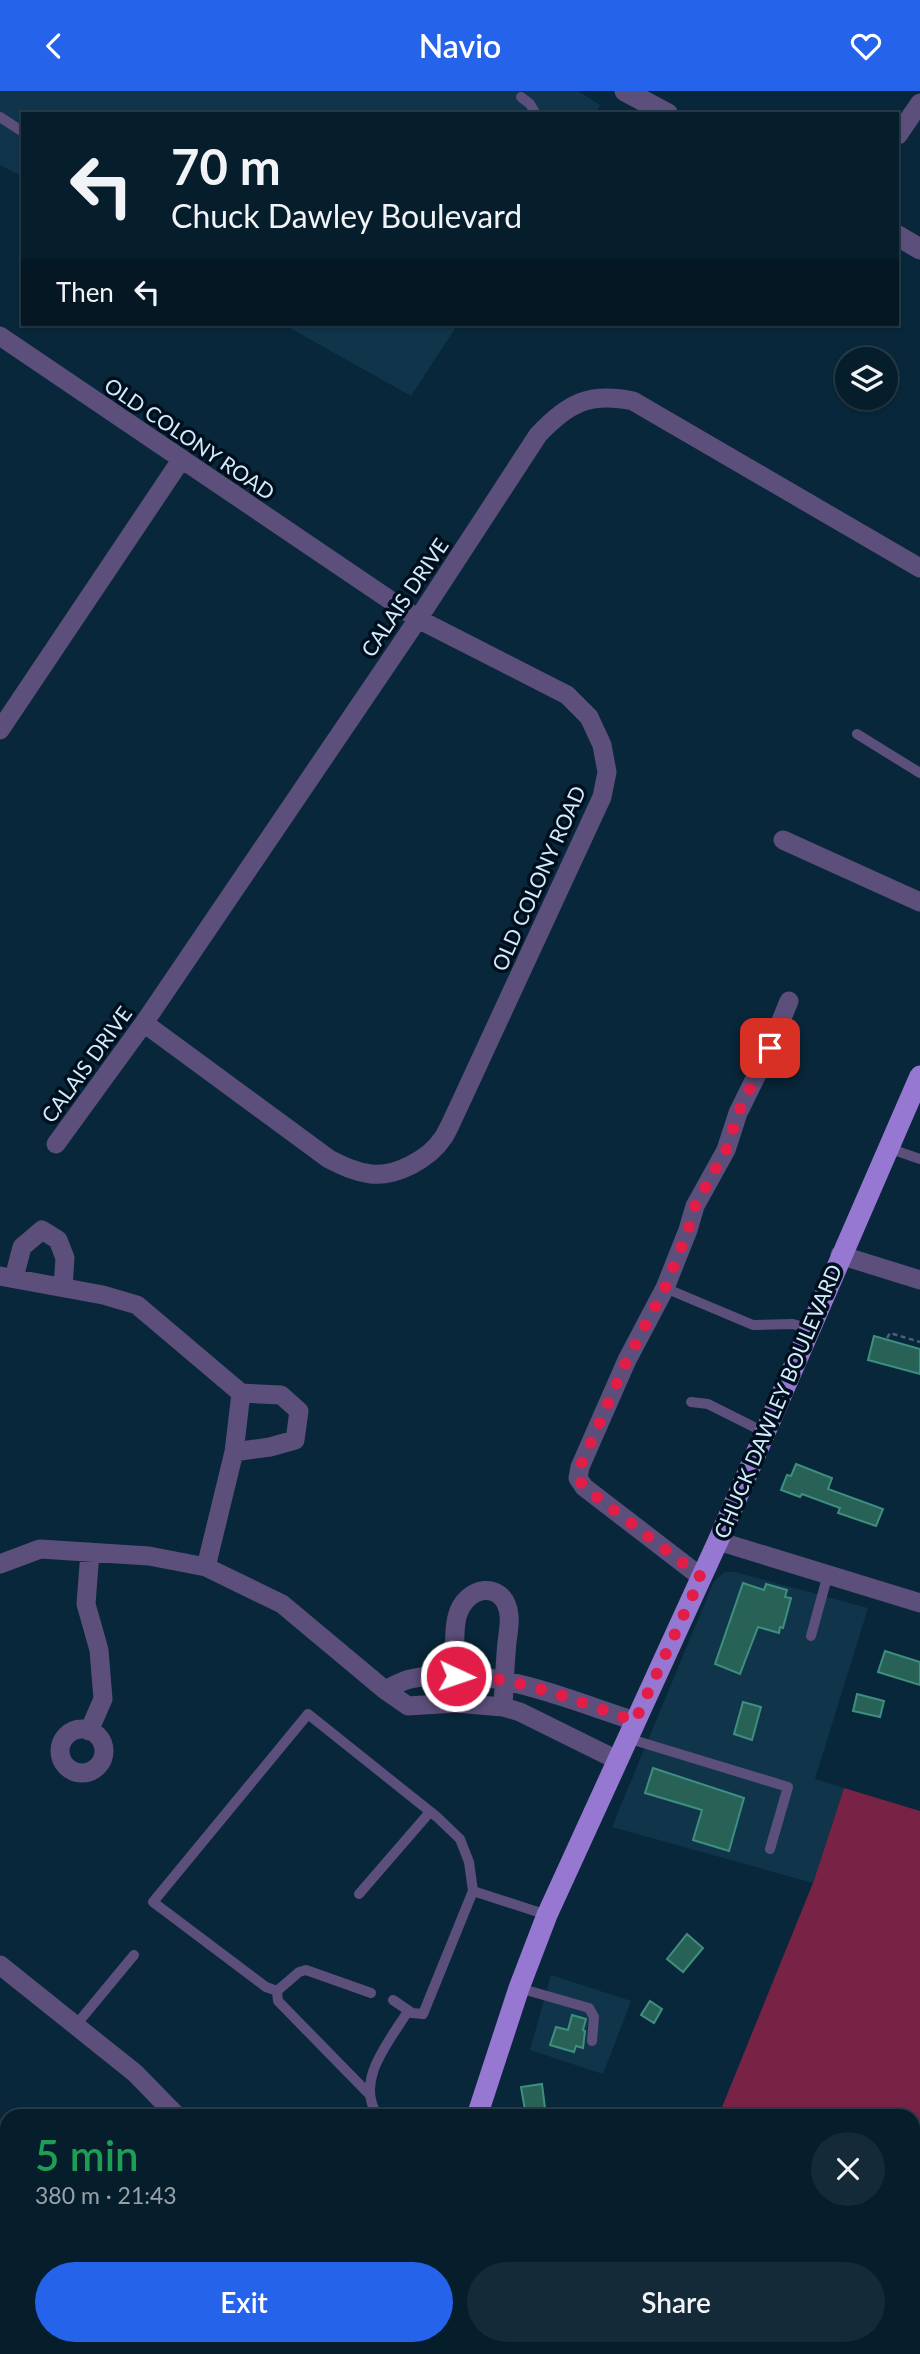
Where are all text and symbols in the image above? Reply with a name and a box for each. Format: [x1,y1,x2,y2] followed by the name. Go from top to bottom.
[419,26,501,65] text: Navio
[35,27,73,65] icon: back
[847,27,885,65] icon: heart
[171,137,281,195] text: 70 m
[56,140,147,231] icon: left
[171,196,522,235] text: Chuck Dawley Boulevard
[128,273,166,311] icon: left
[56,276,114,308] text: Then
[835,347,898,410] map controls
[835,347,898,410] button: layers
[100,372,280,504] street label: OLD COLONY ROAD
[355,533,453,661] street label: CALAIS DRIVE
[486,782,590,974] street label: OLD COLONY ROAD
[36,1001,136,1127] street label: CALAIS DRIVE
[740,1018,800,1078] pin
[751,1029,789,1067] icon: arrive
[708,1260,846,1542] street label: CHUCK DAWLEY BOULEVARD
[419,1639,493,1713] position arrow
[35,2130,139,2180] text: 5 min
[811,2132,885,2206] button: close
[35,2181,177,2209] text: 380 m · 21:43
[35,2262,453,2342] button: Exit
[467,2262,885,2342] button: Share

